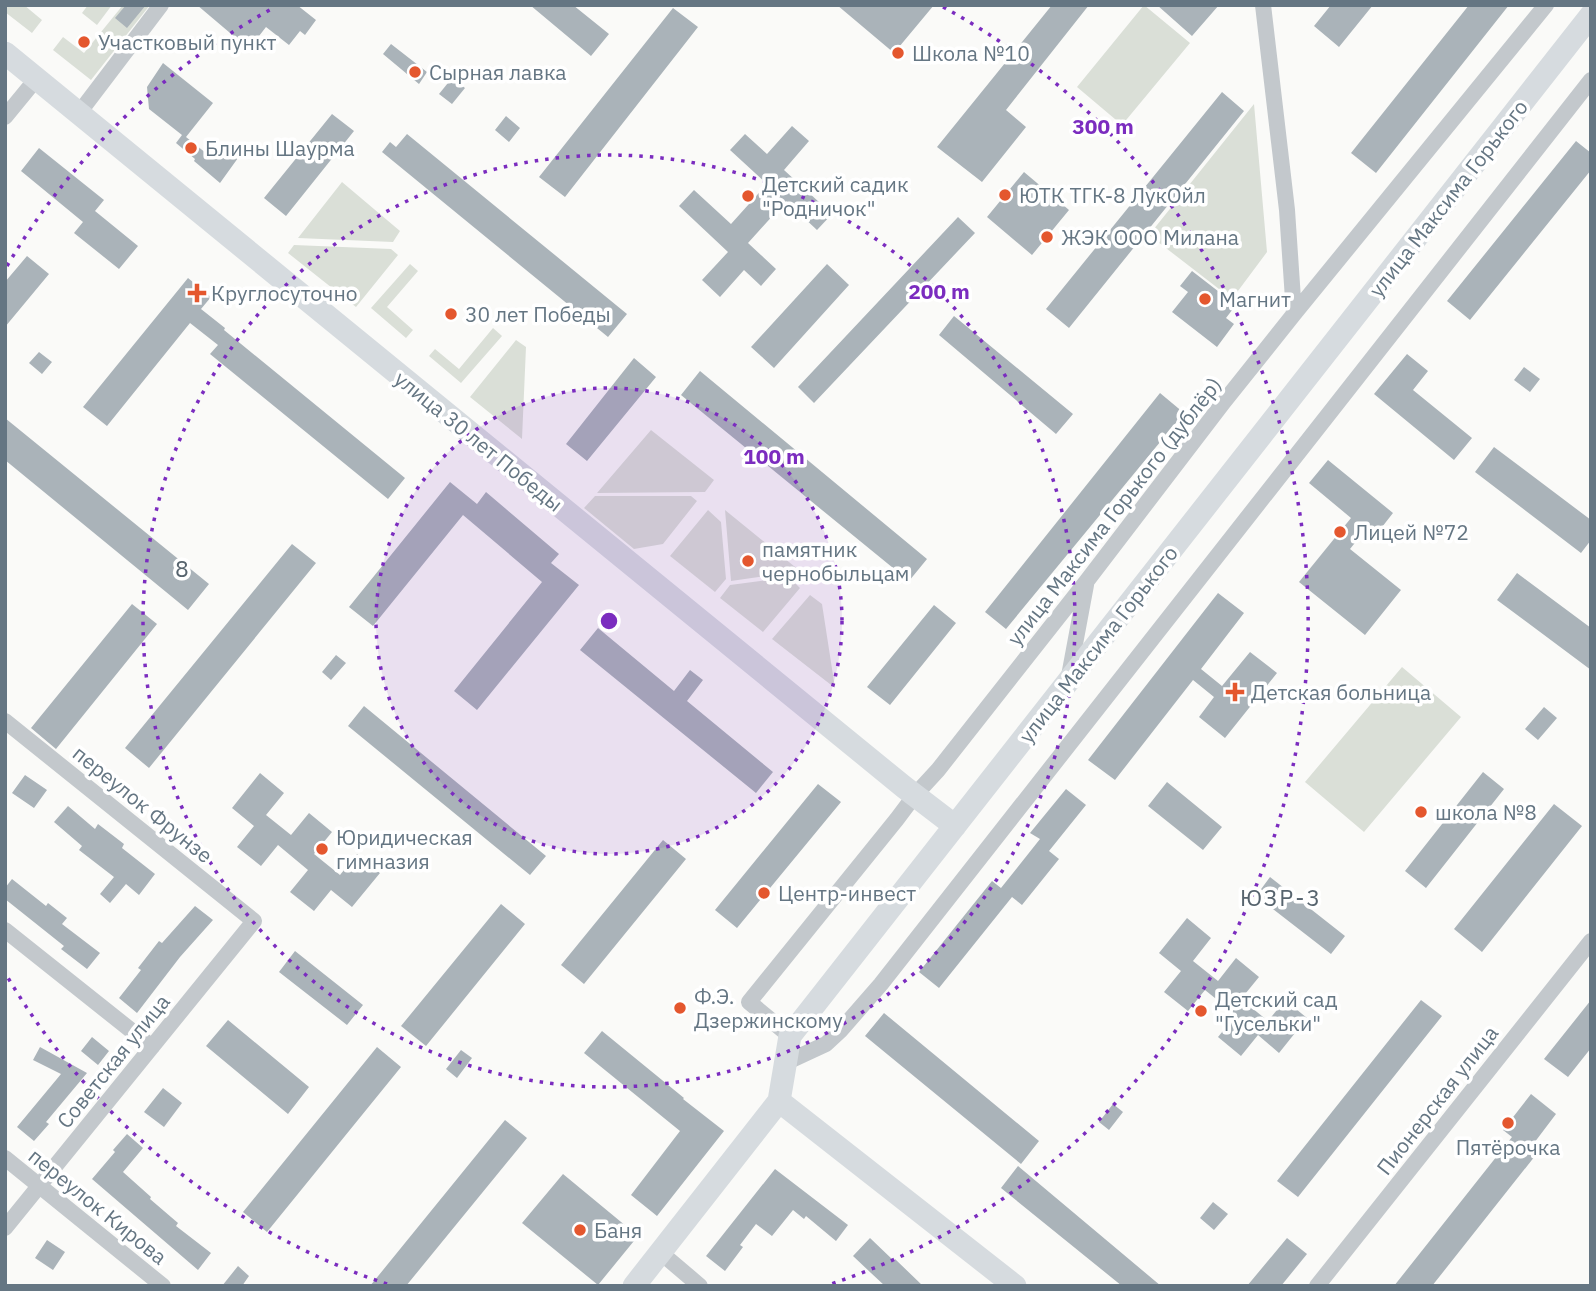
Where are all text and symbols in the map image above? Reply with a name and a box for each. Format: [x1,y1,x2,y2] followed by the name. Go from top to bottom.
[98,28,276,56] place label: Участковый пункт
[76,34,92,50] marker: Участковый пункт
[912,39,1030,67] place label: Школа №10
[890,45,906,61] marker: Школа №10
[429,58,567,86] place label: Сырная лавка
[407,64,423,80] marker: Сырная лавка
[1362,94,1534,302] street label: улица Максима Горького
[1072,112,1134,140] text: 300 m
[205,134,355,162] place label: Блины Шаурма
[183,140,199,156] marker: Блины Шаурма
[762,170,909,222] place label: Детский садик "Родничок"
[1019,181,1206,209] place label: ЮТК ТГК-8 ЛукОйл
[997,187,1013,203] marker: ЮТК ТГК-8 ЛукОйл
[740,188,756,204] marker: Детский садик "Родничок"
[1061,223,1239,251] place label: ЖЭК ООО Милана
[1039,229,1055,245] marker: ЖЭК ООО Милана
[908,277,970,305] text: 200 m
[211,279,358,307] place label: Круглосуточно
[189,285,205,301] marker: Круглосуточно
[1219,285,1291,313] place label: Магнит
[1197,291,1213,307] marker: Магнит
[465,300,611,328] place label: 30 лет Победы
[443,306,459,322] marker: 30 лет Победы
[389,364,569,518] street label: улица 30 лет Победы
[1002,372,1226,650] street label: улица Максима Горького (дублёр)
[743,442,805,470] text: 100 m
[1354,518,1469,546] place label: Лицей №72
[1332,524,1348,540] marker: Лицей №72
[762,535,909,587] place label: памятник чернобыльцам
[1013,540,1183,748] street label: улица Максима Горького
[175,553,191,583] district label: 8
[740,553,756,569] marker: памятник чернобыльцам
[597,609,621,633] centre of rings
[1251,678,1431,706] place label: Детская больница
[1225,682,1245,702] marker: Детская больница
[67,739,219,869] street label: переулок Фрунзе
[1435,798,1537,826] place label: школа №8
[1413,804,1429,820] marker: школа №8
[336,823,473,875] place label: Юридическая гимназия
[314,841,330,857] marker: Юридическая гимназия
[778,879,916,907] place label: Центр-инвест
[1240,882,1322,912] district label: ЮЗР-3
[756,885,772,901] marker: Центр-инвест
[694,982,843,1034] place label: Ф.Э. Дзержинскому
[1215,985,1338,1037] place label: Детский сад "Гусельки"
[50,988,176,1134] street label: Советская улица
[672,1000,688,1016] marker: Ф.Э. Дзержинскому
[1193,1003,1209,1019] marker: Детский сад "Гусельки"
[1370,1020,1504,1180] street label: Пионерская улица
[1500,1115,1516,1131] marker: Пятёрочка
[1456,1133,1560,1161] place label: Пятёрочка
[23,1142,173,1270] street label: переулок Кирова
[594,1216,642,1244] place label: Баня
[572,1222,588,1238] marker: Баня

